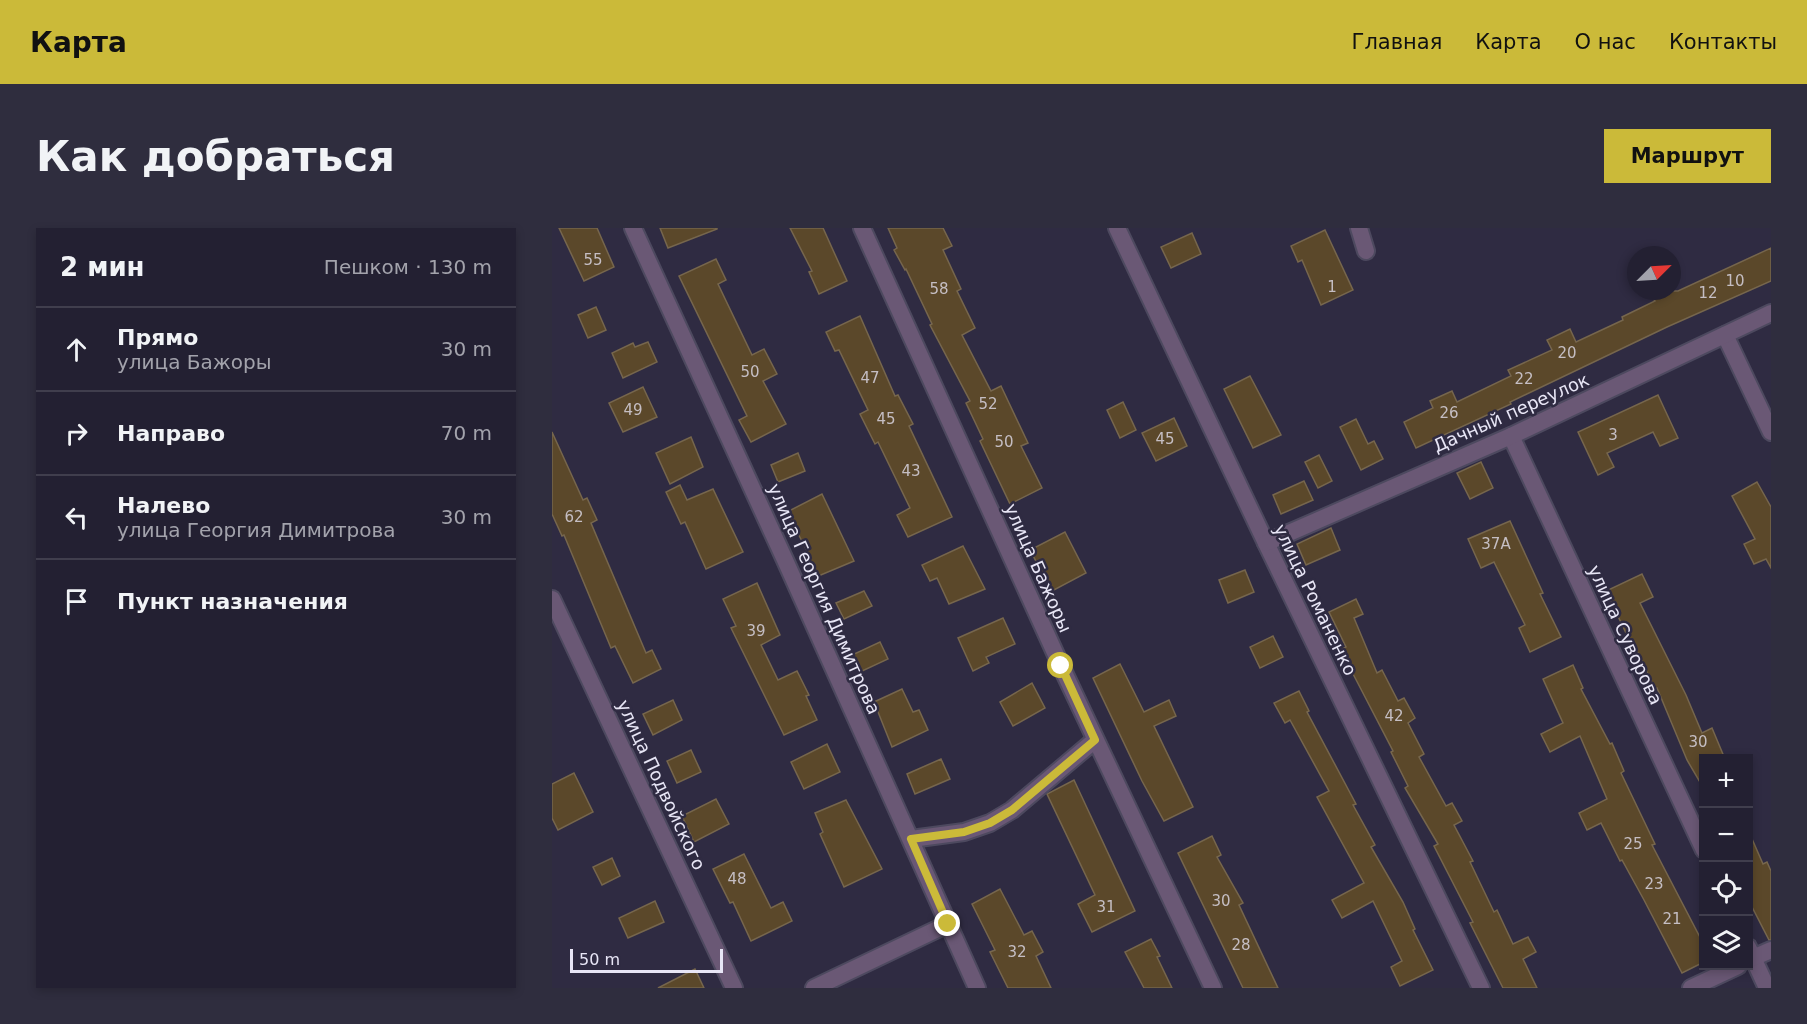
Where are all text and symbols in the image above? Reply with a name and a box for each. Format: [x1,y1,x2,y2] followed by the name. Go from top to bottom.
[30,26,127,59] text: Карта
[1352,30,1442,54] text: Главная
[1475,30,1542,54] text: Карта
[1575,30,1636,54] text: О нас
[1669,30,1777,54] text: Контакты
[1604,129,1771,183] button: Маршрут
[36,132,395,181] text: Как добраться
[1627,246,1681,300] north arrow
[583,251,603,269] house number: 55
[60,252,145,282] text: 2 мин
[324,255,492,279] text: Пешком · 130 m
[1725,272,1745,290] house number: 10
[1327,278,1337,296] house number: 1
[929,280,949,298] house number: 58
[1698,284,1718,302] house number: 12
[117,325,198,350] text: Прямо
[60,333,93,366] icon: ahead
[441,337,492,361] text: 30 m
[1557,344,1577,362] house number: 20
[117,350,272,374] text: улица Бажоры
[740,363,760,381] house number: 50
[860,369,880,387] house number: 47
[1430,369,1592,456] street label: Дачный переулок
[1514,370,1534,388] house number: 22
[978,395,998,413] house number: 52
[623,401,643,419] house number: 49
[1439,404,1459,422] house number: 26
[876,410,896,428] house number: 45
[60,417,93,450] icon: right
[117,421,225,446] text: Направо
[441,421,492,445] text: 70 m
[1608,426,1618,444] house number: 3
[1155,430,1175,448] house number: 45
[994,433,1014,451] house number: 50
[901,462,921,480] house number: 43
[764,480,885,718] street label: улица Георгия Димитрова
[117,493,210,518] text: Налево
[1001,500,1076,636] street label: улица Бажоры
[60,501,93,534] icon: left
[441,505,492,529] text: 30 m
[564,508,584,526] house number: 62
[117,518,396,542] text: улица Георгия Димитрова
[1270,521,1361,679] street label: улица Романенко
[1481,535,1511,553] house number: 37А
[1584,562,1667,708] street label: улица Суворова
[60,585,93,618] icon: arrive
[117,589,348,614] text: Пункт назначения
[746,622,766,640] house number: 39
[1047,652,1073,678] route start
[613,696,710,873] street label: улица Подвойского
[1384,707,1404,725] house number: 42
[1688,733,1708,751] house number: 30
[1699,754,1753,970] map controls
[1699,754,1753,808] button: +
[1699,808,1753,862] button: −
[1623,835,1643,853] house number: 25
[1699,862,1753,916] button: locate
[727,870,747,888] house number: 48
[1644,875,1664,893] house number: 23
[1211,892,1231,910] house number: 30
[1096,898,1116,916] house number: 31
[934,910,960,936] route end
[1662,910,1682,928] house number: 21
[1699,916,1753,970] button: layers
[1231,936,1251,954] house number: 28
[1007,943,1027,961] house number: 32
[570,946,723,974] scale bar
[579,950,620,969] text: 50 m

